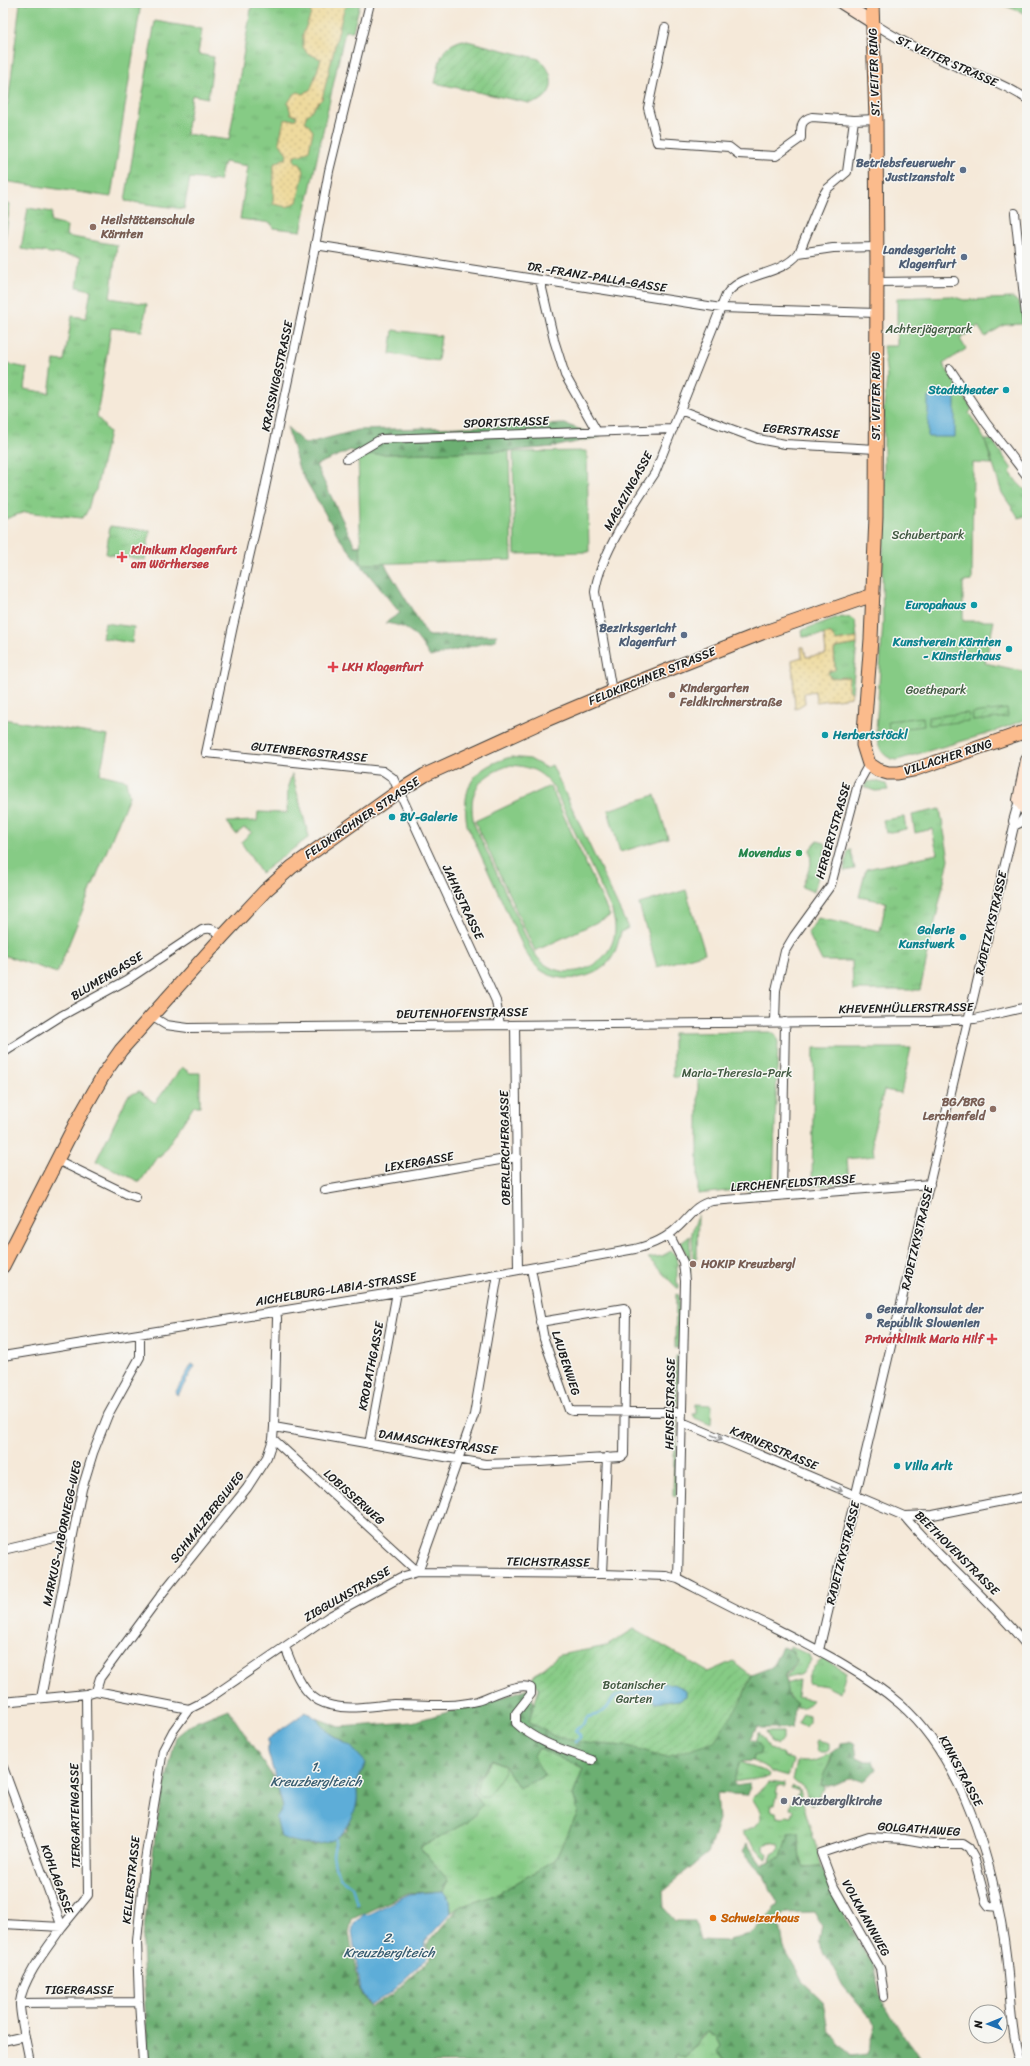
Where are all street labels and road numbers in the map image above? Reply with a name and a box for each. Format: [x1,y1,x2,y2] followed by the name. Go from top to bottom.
[861,27,887,117] street label: ST. VEITER RING
[893,29,1003,94] street label: ST. VEITER STRASSE
[526,255,670,299] street label: DR.-FRANZ-PALLA-GASSE
[255,317,300,433] street label: KRASSNIGGSTRASSE
[865,352,887,440] street label: ST. VEITER RING
[463,409,550,434] street label: SPORTSTRASSE
[762,417,842,445] street label: EGERSTRASSE
[597,446,660,535] street label: MAGAZINGASSE
[585,640,720,712] street label: FELDKIRCHNER STRASSE
[901,732,995,782] street label: VILLACHER RING
[250,735,369,769] street label: GUTENBERGSTRASSE
[300,770,426,865] street label: FELDKIRCHNER STRASSE
[809,779,858,882] street label: HERBERTSTRASSE
[435,860,491,945] street label: JAHNSTRASSE
[968,868,1014,977] street label: RADETZKYSTRASSE
[66,945,149,1006] street label: BLUMENGASSE
[838,996,975,1020] street label: KHEVENHÜLLERSTRASSE
[396,1001,529,1025] street label: DEUTENHOFENSTRASSE
[493,1089,517,1205] street label: OBERLERCHERGASSE
[383,1145,457,1179] street label: LEXERGASSE
[730,1168,857,1198] street label: LERCHENFELDSTRASSE
[894,1183,940,1292] street label: RADETZKYSTRASSE
[253,1265,419,1313] street label: AICHELBURG-LABIA-STRASSE
[352,1318,391,1412] street label: KROBATHGASSE
[545,1328,587,1398] street label: LAUBENWEG
[658,1357,682,1450] street label: HENSELSTRASSE
[726,1420,823,1477] street label: KARNERSTRASSE
[377,1423,500,1461] street label: DAMASCHKESTRASSE
[36,1458,88,1608] street label: MARKUS-JABORNEGG-WEG
[318,1463,390,1531] street label: LOBISSERWEG
[164,1466,250,1568] street label: SCHMALZBERGLWEG
[820,1498,867,1607] street label: RADETZKYSTRASSE
[909,1505,1006,1602] street label: BEETHOVENSTRASSE
[506,1550,591,1574] street label: TEICHSTRASSE
[299,1559,396,1628] street label: ZIGGULNSTRASSE
[933,1731,990,1812] street label: KINKSTRASSE
[63,1762,87,1869] street label: TIERGARTENGASSE
[877,1815,962,1843] street label: GOLGATHAWEG
[115,1834,147,1925] street label: KELLERSTRASSE
[34,1841,80,1918] street label: KOHLAGASSE
[836,1875,896,1961] street label: VOLKMANNWEG
[45,1979,115,2001] street label: TIGERGASSE

